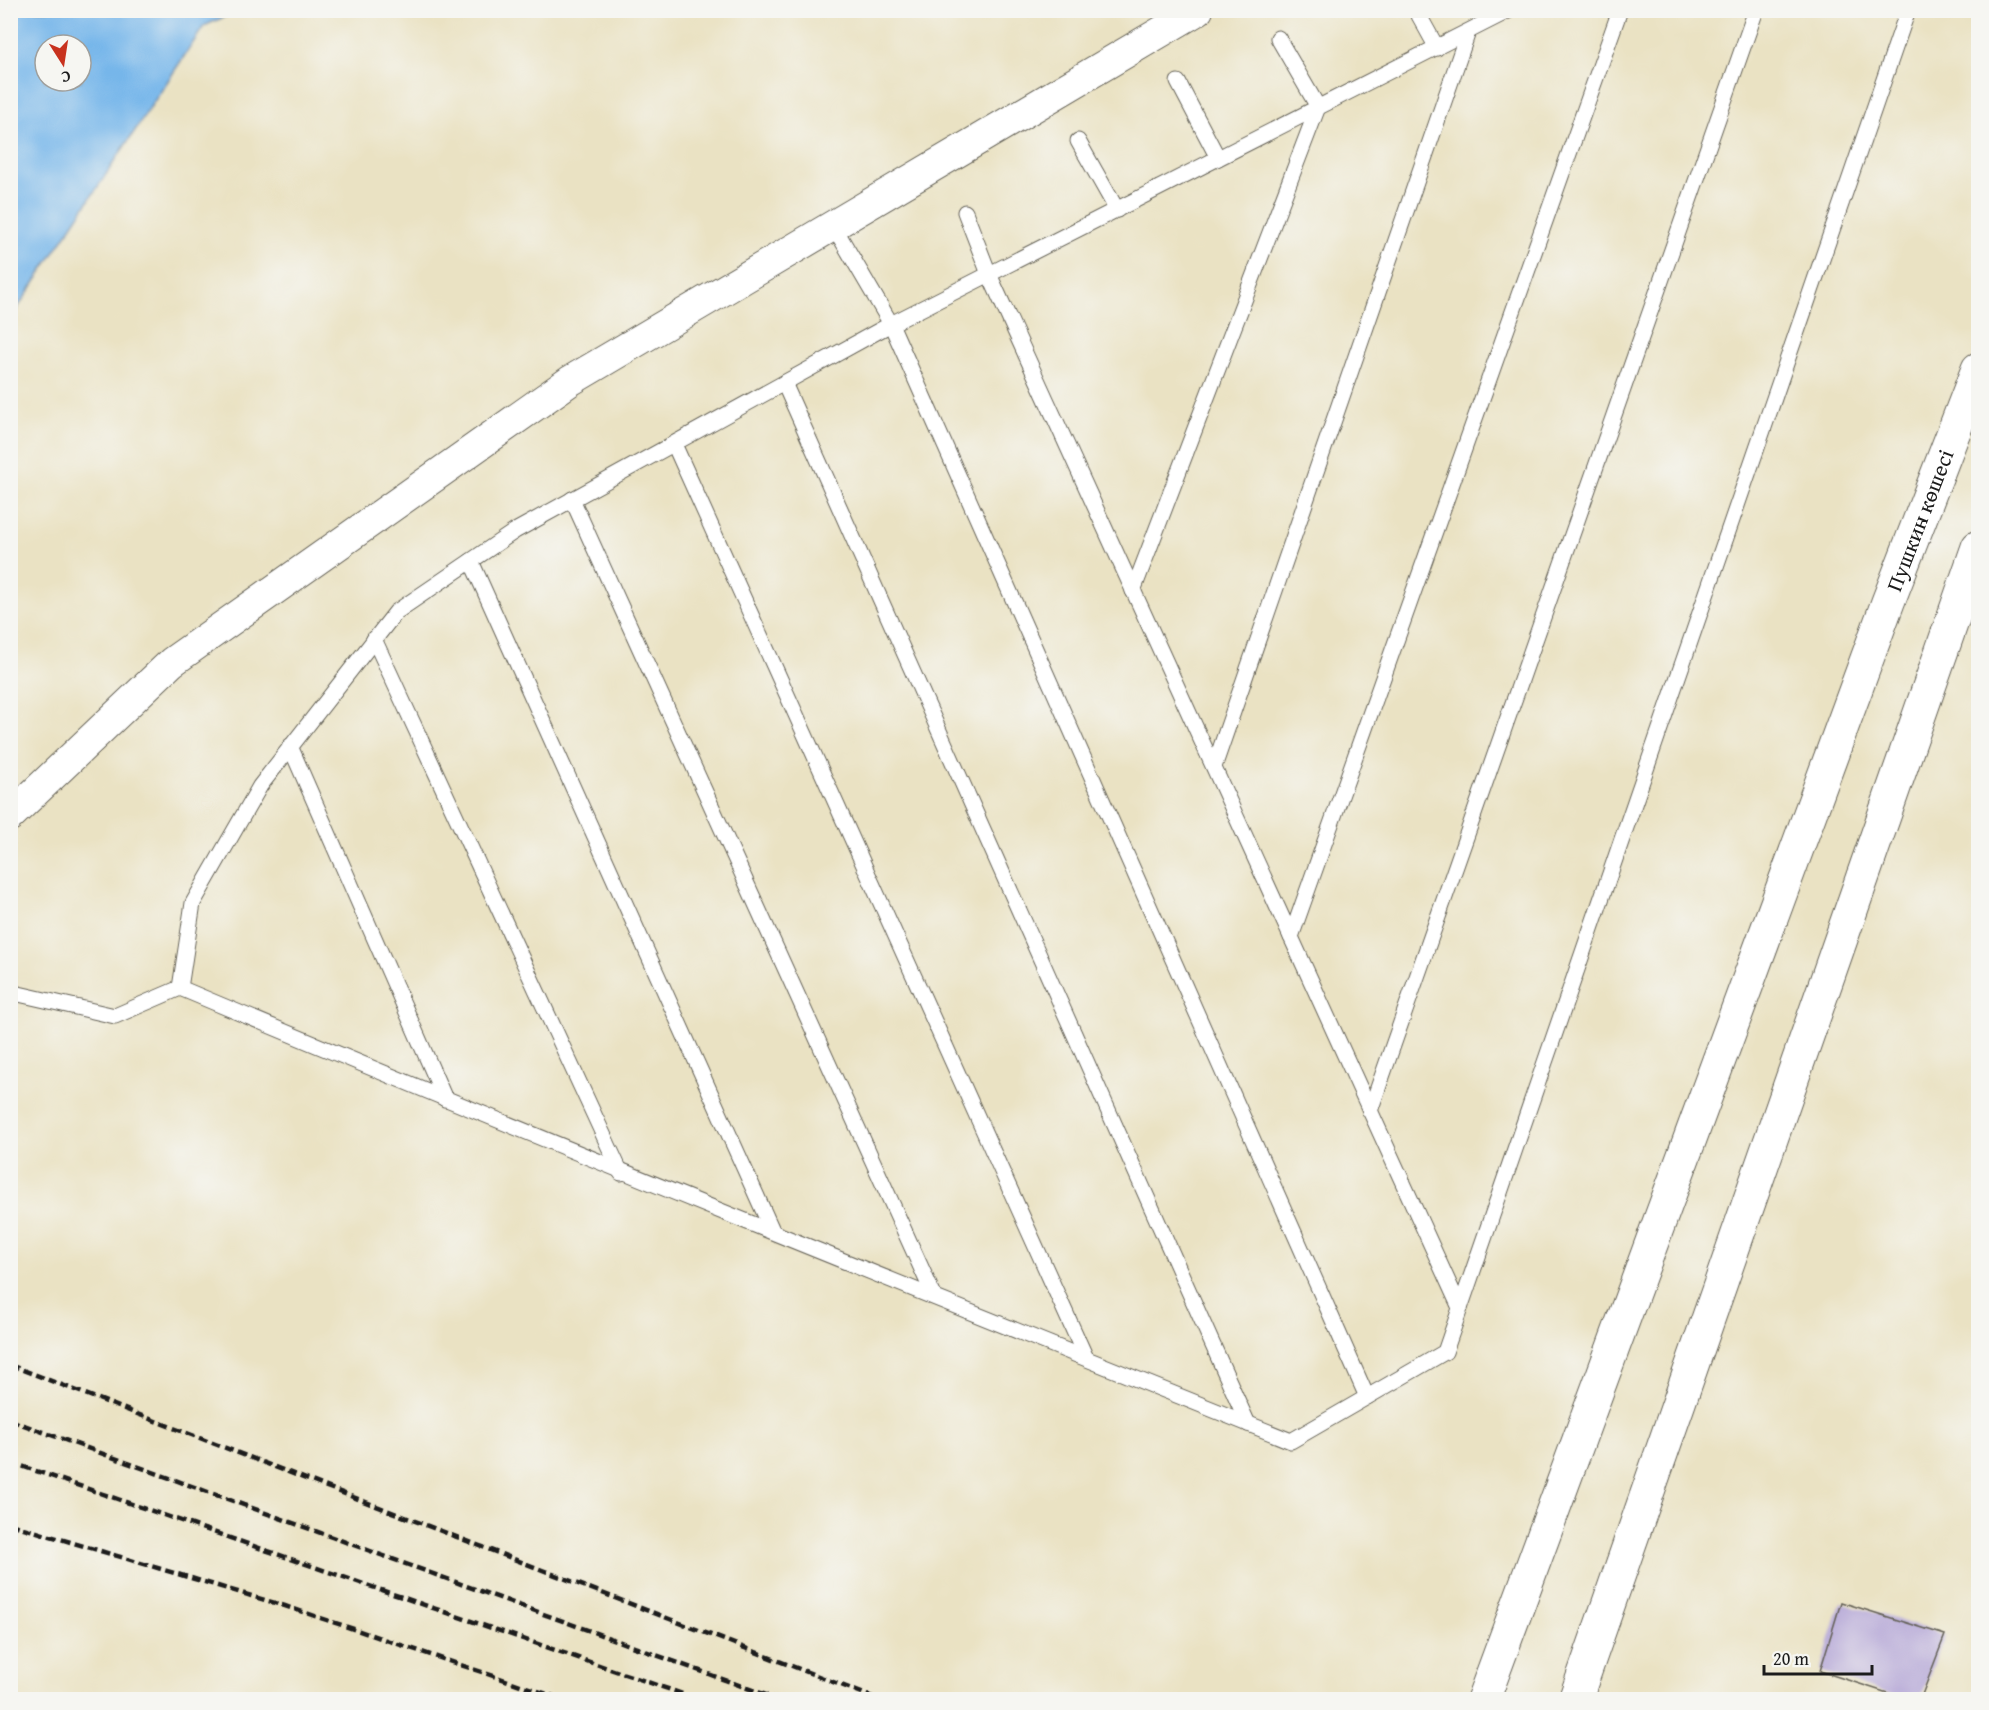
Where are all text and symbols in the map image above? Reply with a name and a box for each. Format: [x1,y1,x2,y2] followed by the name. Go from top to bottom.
[33,33,93,93] north arrow
[59,65,73,90] text: С
[1878,444,1962,596] street label: Пушкин көшесі
[1764,1638,1872,1676] scale bar
[1773,1645,1809,1672] text: 20 m

